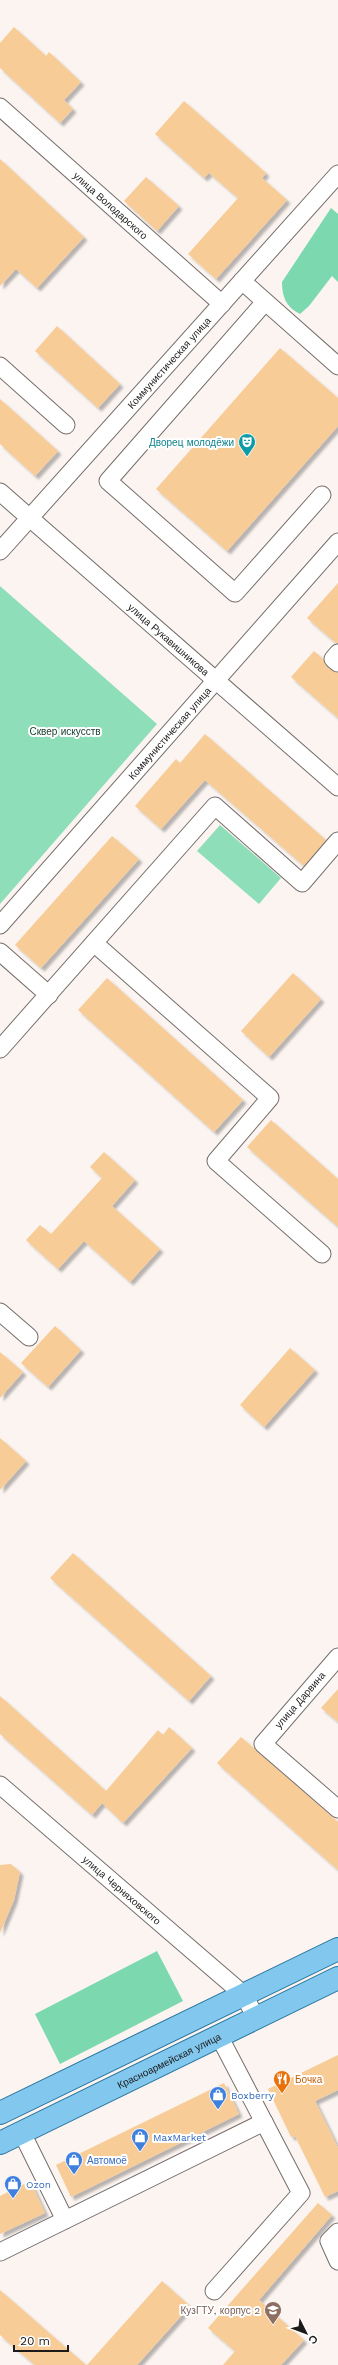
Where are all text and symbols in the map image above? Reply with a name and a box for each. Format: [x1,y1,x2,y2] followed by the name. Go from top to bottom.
[71,169,150,241] street label: улица Володарского
[125,314,213,411] street label: Коммунистическая улица
[237,432,257,457] theatre icon: Дворец молодёжи
[149,437,234,448] place label: Дворец молодёжи
[126,601,212,678] street label: улица Рукавишникова
[126,685,213,781] street label: Коммунистическая улица
[29,726,101,737] park label: Сквер искусств
[273,1669,328,1730] street label: улица Дарвина
[81,1853,164,1927] street label: улица Черняховского
[115,2030,223,2090] street label: Красноармейская улица
[272,2069,292,2094] restaurant icon: Бочка
[295,2074,323,2085] place label: Бочка
[208,2085,228,2110] shop icon: Boxberry
[231,2090,275,2101] place label: Boxberry
[130,2127,150,2152] shop icon: MaxMarket
[153,2132,207,2143] place label: MaxMarket
[64,2150,84,2175] shop icon: Автомоё
[87,2155,127,2166] place label: Автомоё
[3,2174,23,2199] shop icon: Ozon
[26,2179,51,2190] place label: Ozon
[263,2300,283,2325] school or university icon: КузГТУ, корпус 2
[180,2305,260,2316] place label: КузГТУ, корпус 2
[286,2313,326,2353] north arrow
[14,2327,68,2353] scale bar
[306,2332,321,2347] text: С
[20,2334,50,2348] text: 20 m

